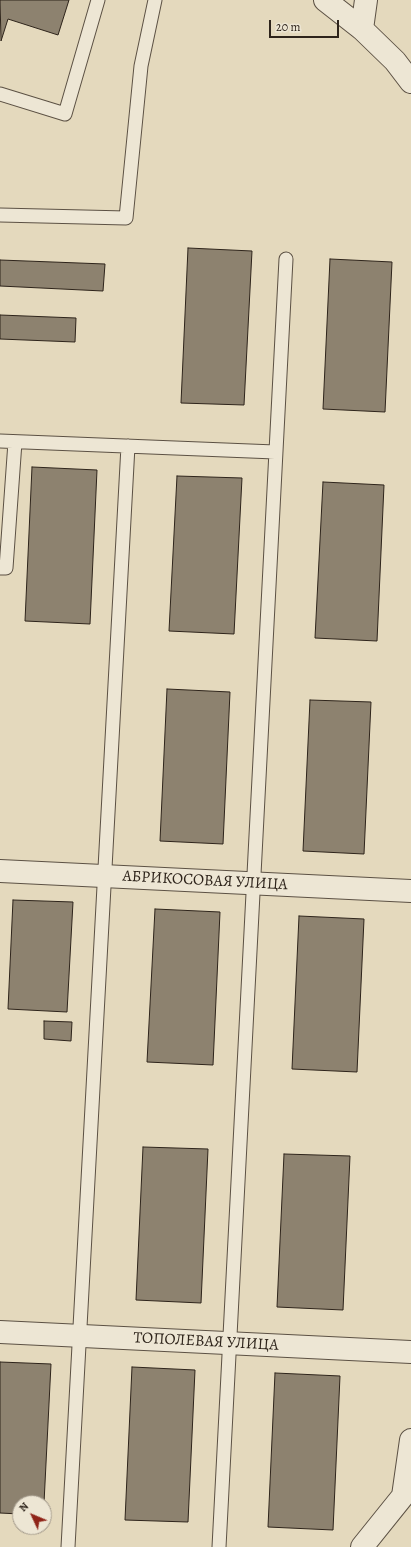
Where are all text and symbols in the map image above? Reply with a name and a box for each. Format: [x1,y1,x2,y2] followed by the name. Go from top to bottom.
[271,12,341,38] scale bar
[276,19,300,35] text: 20 m
[122,867,288,895] street label: АБРИКОСОВАЯ УЛИЦА
[133,1329,279,1355] street label: ТОПОЛЕВАЯ УЛИЦА
[12,1495,52,1535] north arrow
[16,1499,32,1515] text: N

